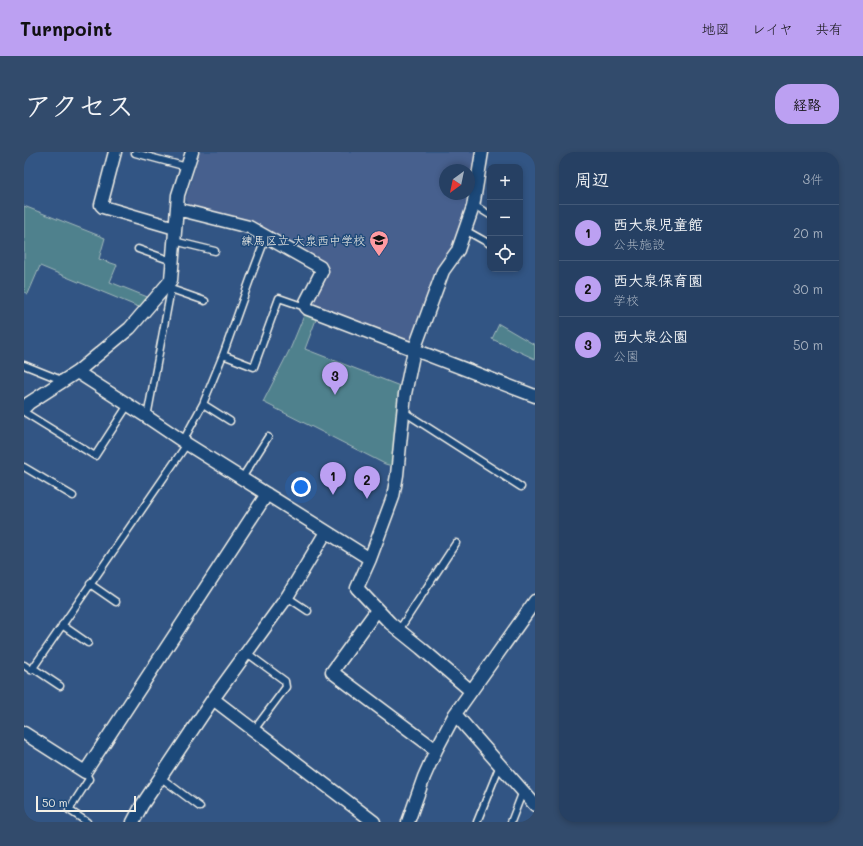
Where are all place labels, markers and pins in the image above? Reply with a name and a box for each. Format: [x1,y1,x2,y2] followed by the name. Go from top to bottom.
[368,229,390,257] school or university icon: 練馬区立 大泉西中学校
[241,232,365,248] place label: 練馬区立 大泉西中学校
[322,362,348,395] pin: 3
[320,462,346,495] pin: 1
[354,466,380,499] pin: 2

